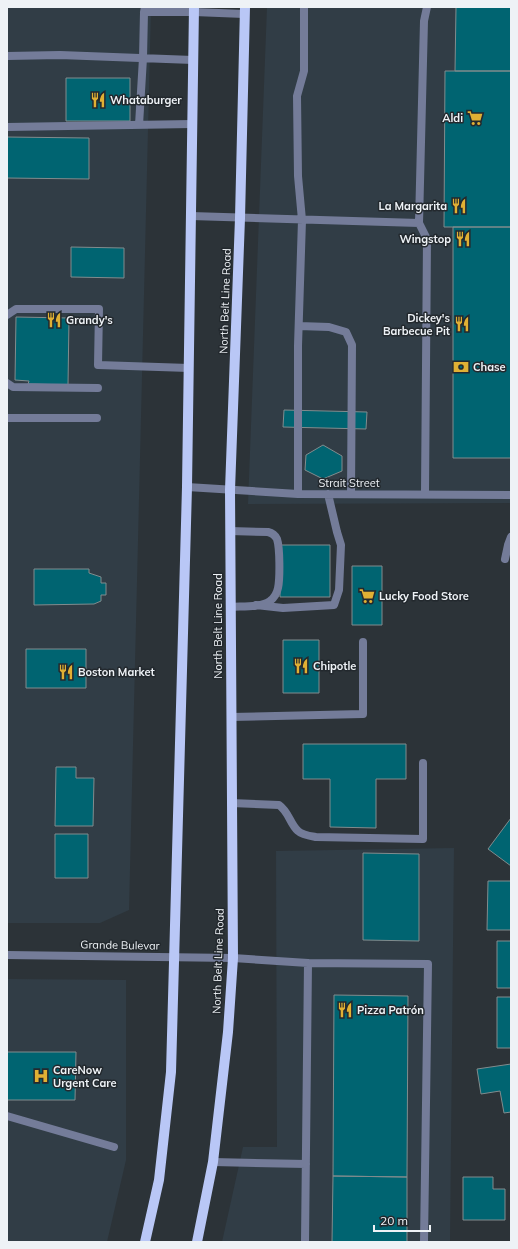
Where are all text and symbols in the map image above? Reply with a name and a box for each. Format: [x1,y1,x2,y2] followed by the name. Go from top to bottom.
[89,91,107,109] restaurant icon: Whataburger
[110,93,182,107] place label: Whataburger
[466,109,484,127] supermarket icon: Aldi
[442,111,463,125] place label: Aldi
[450,197,468,215] restaurant icon: La Margarita
[379,199,447,213] place label: La Margarita
[454,230,472,248] restaurant icon: Wingstop
[399,232,451,246] place label: Wingstop
[216,248,234,354] street label: North Belt Line Road
[45,311,63,329] restaurant icon: Grandy's
[383,311,450,338] place label: Dickey's Barbecue Pit
[66,313,113,327] place label: Grandy's
[453,315,471,333] restaurant icon: Dickey's Barbecue Pit
[452,358,470,376] bank icon: Chase
[473,360,506,374] place label: Chase
[319,476,380,490] street label: Strait Street
[211,573,225,679] street label: North Belt Line Road
[358,587,376,605] supermarket icon: Lucky Food Store
[379,589,469,603] place label: Lucky Food Store
[292,657,310,675] restaurant icon: Chipotle
[313,659,356,673] place label: Chipotle
[57,663,75,681] restaurant icon: Boston Market
[78,665,155,679] place label: Boston Market
[209,908,227,1014] street label: North Belt Line Road
[80,937,160,953] street label: Grande Bulevar
[336,1001,354,1019] restaurant icon: Pizza Patrón
[357,1003,424,1017] place label: Pizza Patrón
[53,1063,116,1090] place label: CareNow Urgent Care
[32,1067,50,1085] hospital icon: CareNow Urgent Care
[374,1207,430,1233] scale bar
[380,1213,408,1228] text: 20 m

